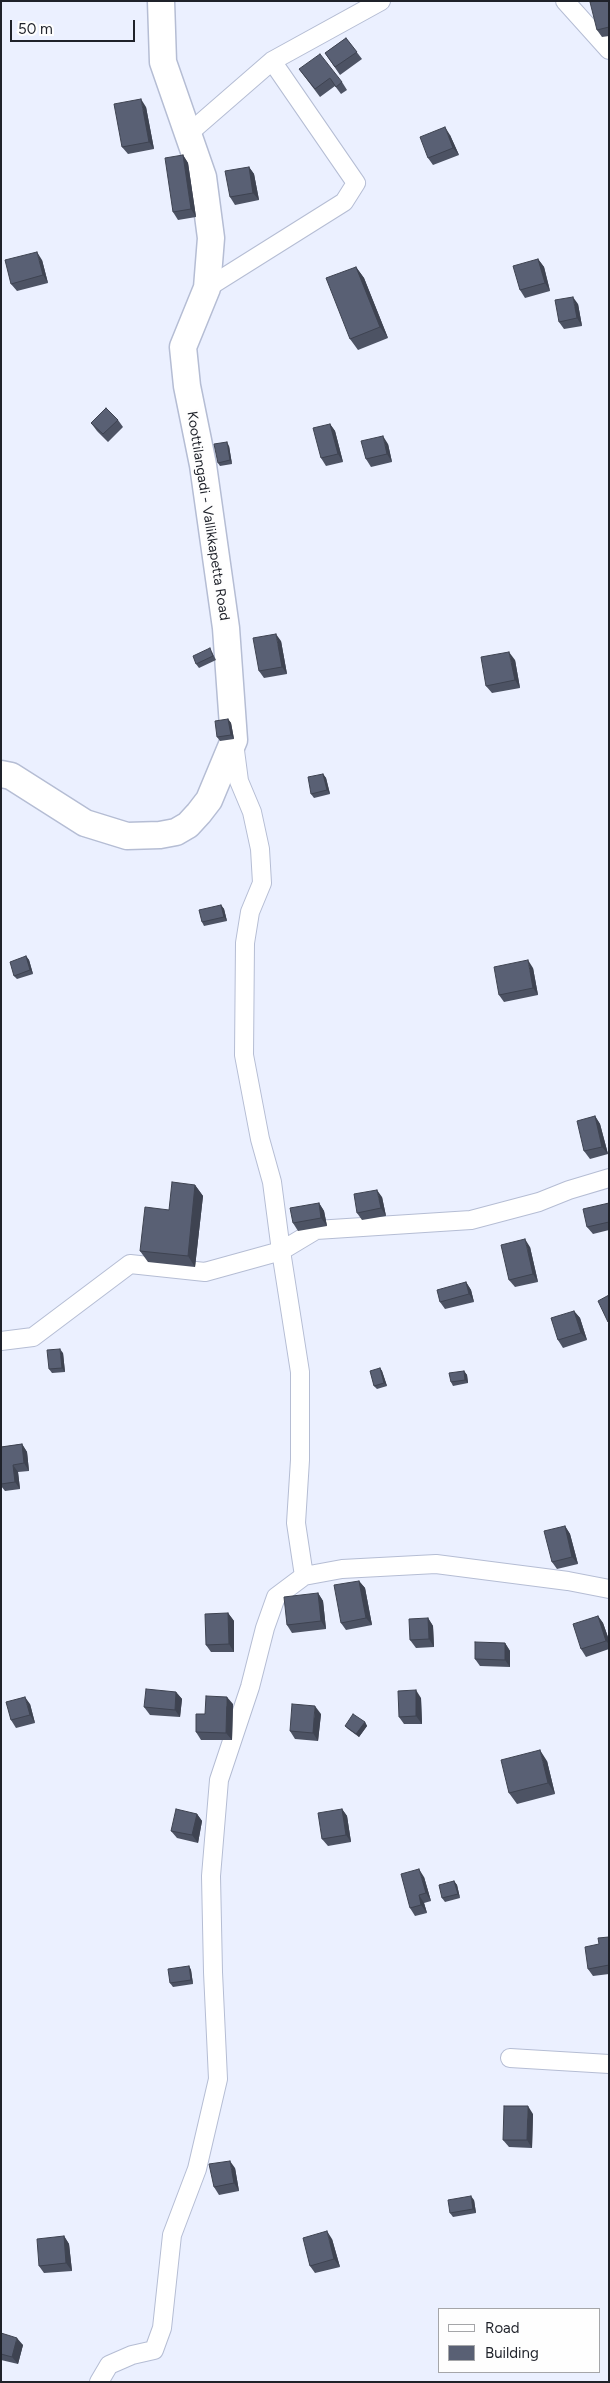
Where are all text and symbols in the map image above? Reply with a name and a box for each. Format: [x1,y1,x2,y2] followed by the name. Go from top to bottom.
[12,10,138,42] scale bar
[18,20,53,38] text: 50 m
[183,410,233,622] street label: Koottilangadi - Vallikkapetta Road
[438,2308,600,2373] legend
[485,2319,520,2337] text: Road
[485,2344,539,2362] text: Building

